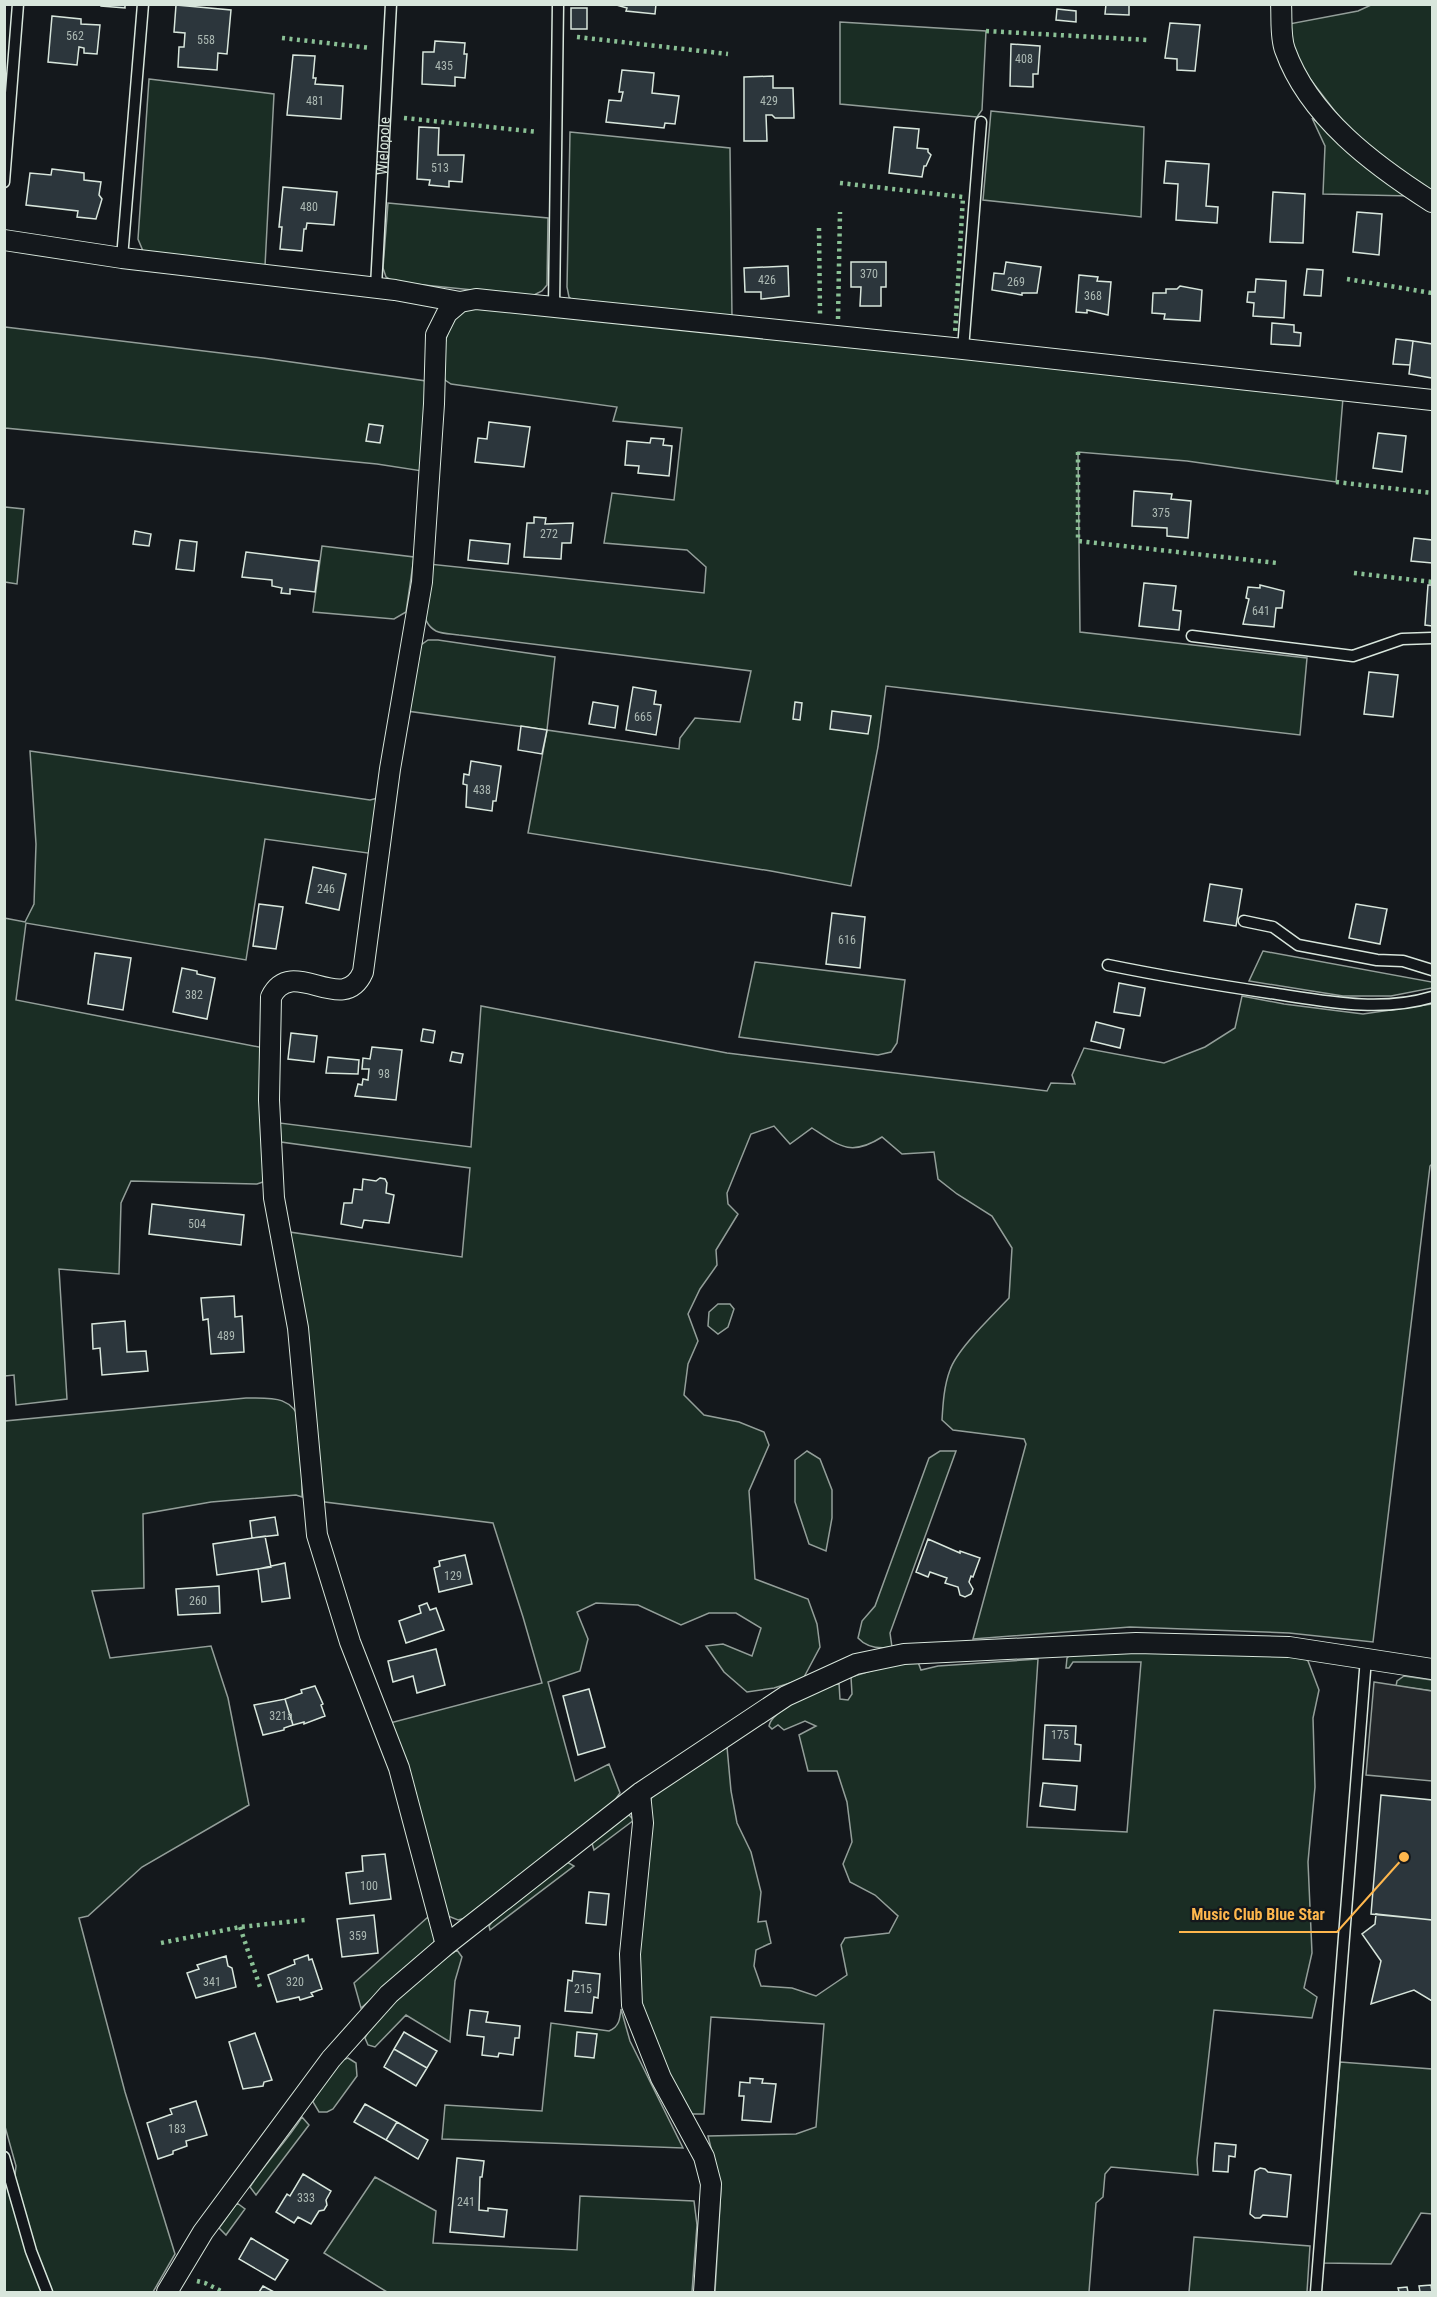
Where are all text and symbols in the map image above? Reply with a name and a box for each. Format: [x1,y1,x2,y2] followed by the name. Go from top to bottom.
[66,29,84,43] house number: 562
[197,33,215,47] house number: 558
[1015,52,1033,66] house number: 408
[435,59,453,73] house number: 435
[306,94,324,108] house number: 481
[760,94,778,108] house number: 429
[373,117,394,176] street label: Wielopole
[431,161,449,175] house number: 513
[300,200,318,214] house number: 480
[860,267,878,281] house number: 370
[758,273,776,287] house number: 426
[1007,275,1025,289] house number: 269
[1084,289,1102,303] house number: 368
[1152,506,1170,520] house number: 375
[540,527,558,541] house number: 272
[1252,604,1270,618] house number: 641
[634,710,652,724] house number: 665
[473,783,491,797] house number: 438
[317,882,335,896] house number: 246
[838,933,856,947] house number: 616
[185,988,203,1002] house number: 382
[378,1067,390,1081] house number: 98
[188,1217,206,1231] house number: 504
[217,1329,235,1343] house number: 489
[444,1569,462,1583] house number: 129
[189,1594,207,1608] house number: 260
[269,1709,293,1723] house number: 321a
[1051,1728,1069,1742] house number: 175
[360,1879,378,1893] house number: 100
[1179,1898,1337,1932] callout: Music Club Blue Star
[1191,1905,1325,1924] text: Music Club Blue Star
[349,1929,367,1943] house number: 359
[203,1975,221,1989] house number: 341
[286,1975,304,1989] house number: 320
[574,1982,592,1996] house number: 215
[168,2122,186,2136] house number: 183
[297,2191,315,2205] house number: 333
[457,2195,475,2209] house number: 241

